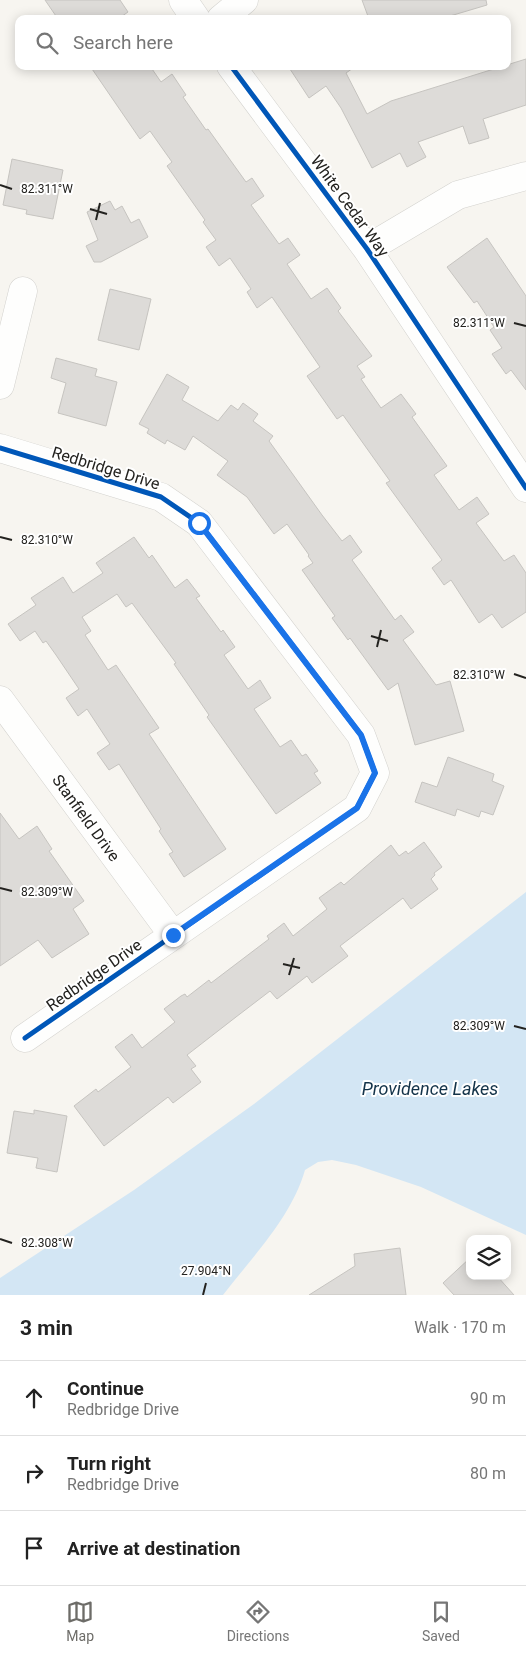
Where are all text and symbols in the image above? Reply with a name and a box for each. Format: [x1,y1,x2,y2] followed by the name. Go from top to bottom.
[15,15,511,70] search box
[33,29,61,57] icon: search
[73,31,173,54] text: Search here
[307,152,393,261] street label: White Cedar Way
[21,182,73,196] text: 82.311°W
[453,316,505,330] text: 82.311°W
[50,443,162,493] street label: Redbridge Drive
[188,512,211,535] route start
[21,533,73,547] text: 82.310°W
[453,668,505,682] text: 82.310°W
[48,771,124,865] street label: Stanfield Drive
[21,885,73,899] text: 82.309°W
[162,924,185,947] route end
[43,935,145,1015] street label: Redbridge Drive
[453,1019,505,1033] text: 82.309°W
[362,1078,498,1099] water label: Providence Lakes
[466,1235,511,1280] map controls
[466,1235,511,1280] button: layers
[21,1236,73,1250] text: 82.308°W
[181,1264,231,1278] text: 27.904°N
[20,1316,73,1340] text: 3 min
[414,1318,506,1337] text: Walk · 170 m
[67,1377,144,1400] text: Continue
[20,1384,48,1412] icon: ahead
[470,1389,506,1408] text: 90 m
[67,1400,179,1419] text: Redbridge Drive
[67,1452,151,1475] text: Turn right
[20,1459,48,1487] icon: right
[470,1464,506,1483] text: 80 m
[67,1475,179,1494] text: Redbridge Drive
[20,1534,48,1562] icon: arrive
[67,1537,240,1560] text: Arrive at destination
[66,1598,94,1644] tab: Map
[227,1598,290,1644] tab: Directions
[422,1598,460,1644] tab: Saved

